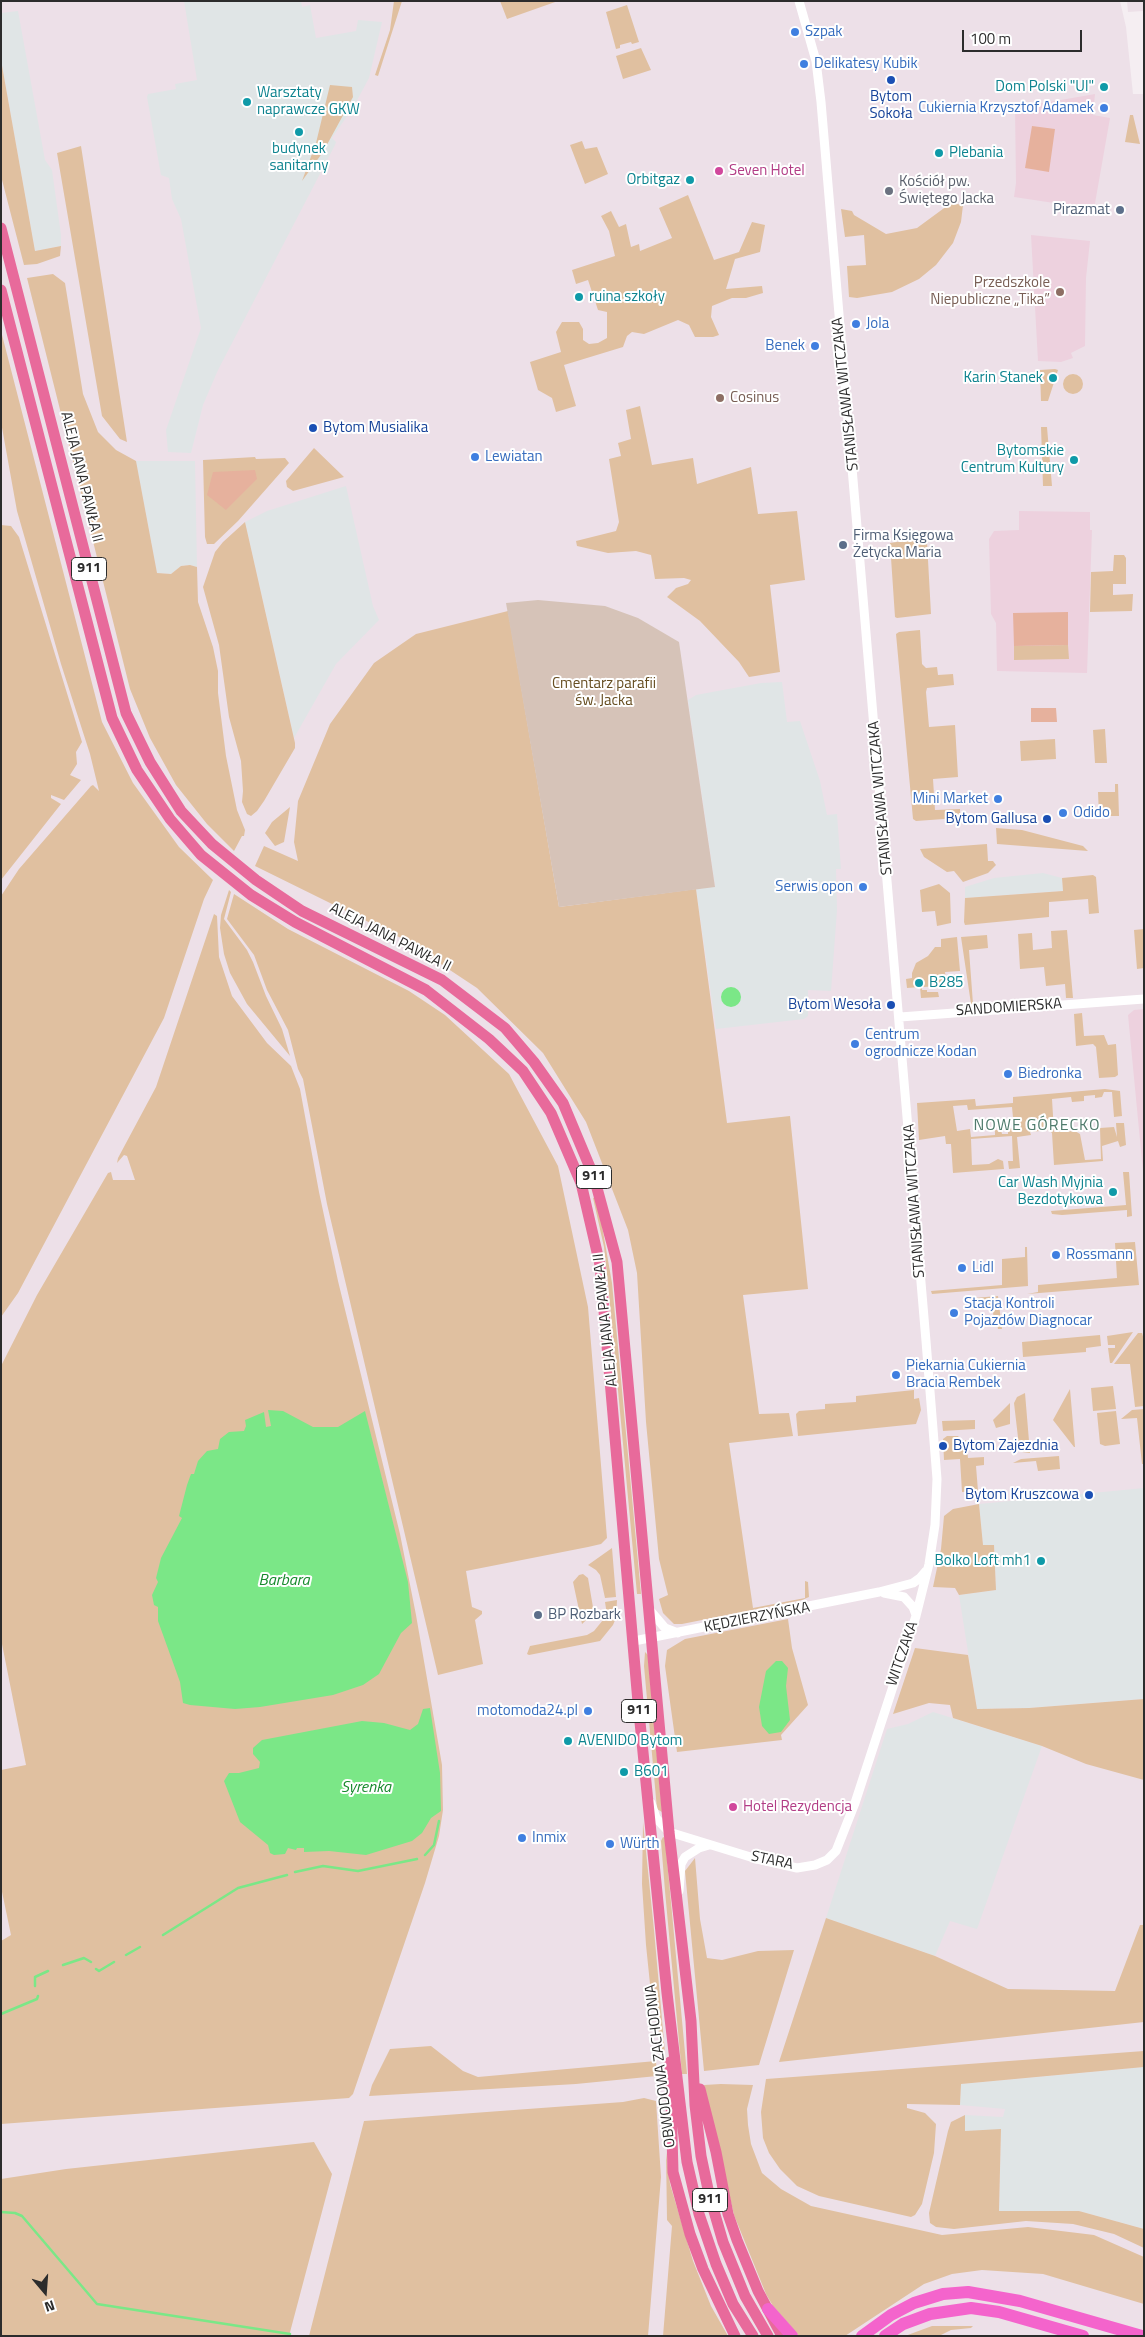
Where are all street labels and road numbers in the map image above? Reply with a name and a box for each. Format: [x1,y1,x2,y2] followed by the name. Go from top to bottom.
[829,316,863,472] street label: STANISŁAWA WITCZAKA
[56,410,106,544] street label: ALEJA JANA PAWŁA II
[72,558,106,580] road number: 911
[865,720,897,876] street label: STANISŁAWA WITCZAKA
[326,900,454,976] street label: ALEJA JANA PAWŁA II
[955,995,1063,1021] street label: SANDOMIERSKA
[901,1123,929,1279] street label: STANISŁAWA WITCZAKA
[576,1166,612,1188] road number: 911
[590,1253,622,1387] street label: ALEJA JANA PAWŁA II
[703,1599,811,1637] street label: KĘDZIERZYŃSKA
[884,1619,922,1689] street label: WITCZAKA
[622,1700,656,1722] road number: 911
[749,1848,795,1874] street label: STARA
[642,1983,680,2149] street label: OBWODOWA ZACHODNIA
[692,2188,728,2212] road number: 911

